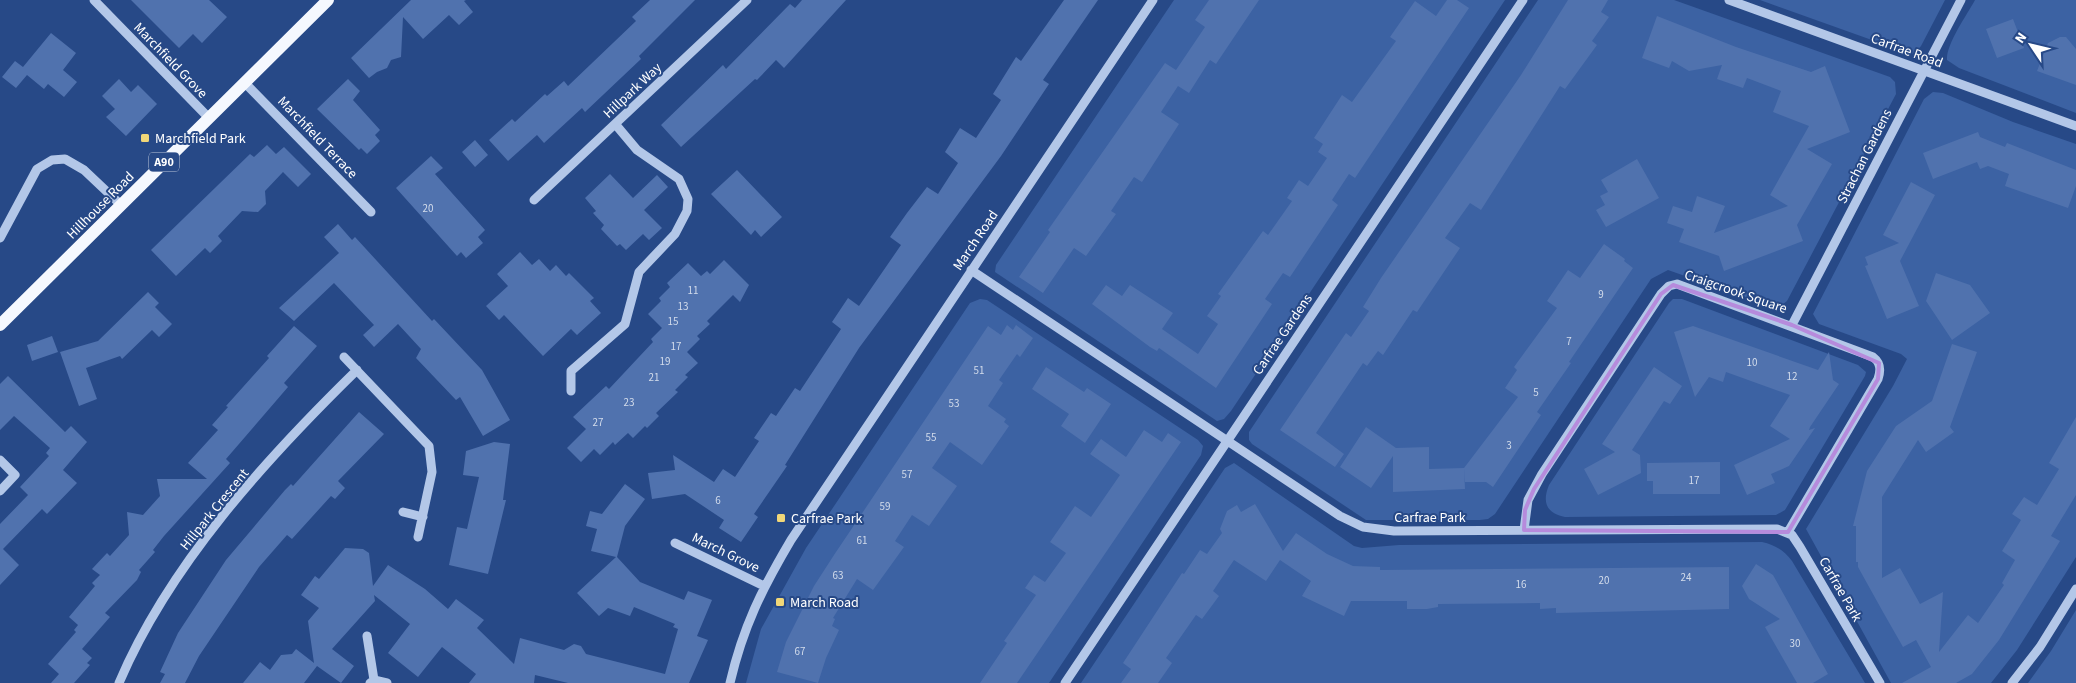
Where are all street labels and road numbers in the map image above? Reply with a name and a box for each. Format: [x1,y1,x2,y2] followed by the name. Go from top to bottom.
[129,18,212,103] street label: Marchfield Grove
[1868,29,1945,73] street label: Carfrae Road
[599,58,667,123] street label: Hillpark Way
[273,92,362,183] street label: Marchfield Terrace
[1832,106,1897,207] street label: Strachan Gardens
[149,152,179,172] road number: A90
[62,167,139,244] street label: Hillhouse Road
[948,206,1003,275] street label: March Road
[1682,265,1790,319] street label: Craigcrook Square
[1248,290,1317,379] street label: Carfrae Gardens
[176,464,254,555] street label: Hillpark Crescent
[1394,508,1466,528] street label: Carfrae Park
[688,528,763,578] street label: March Grove
[1814,554,1867,626] street label: Carfrae Park

